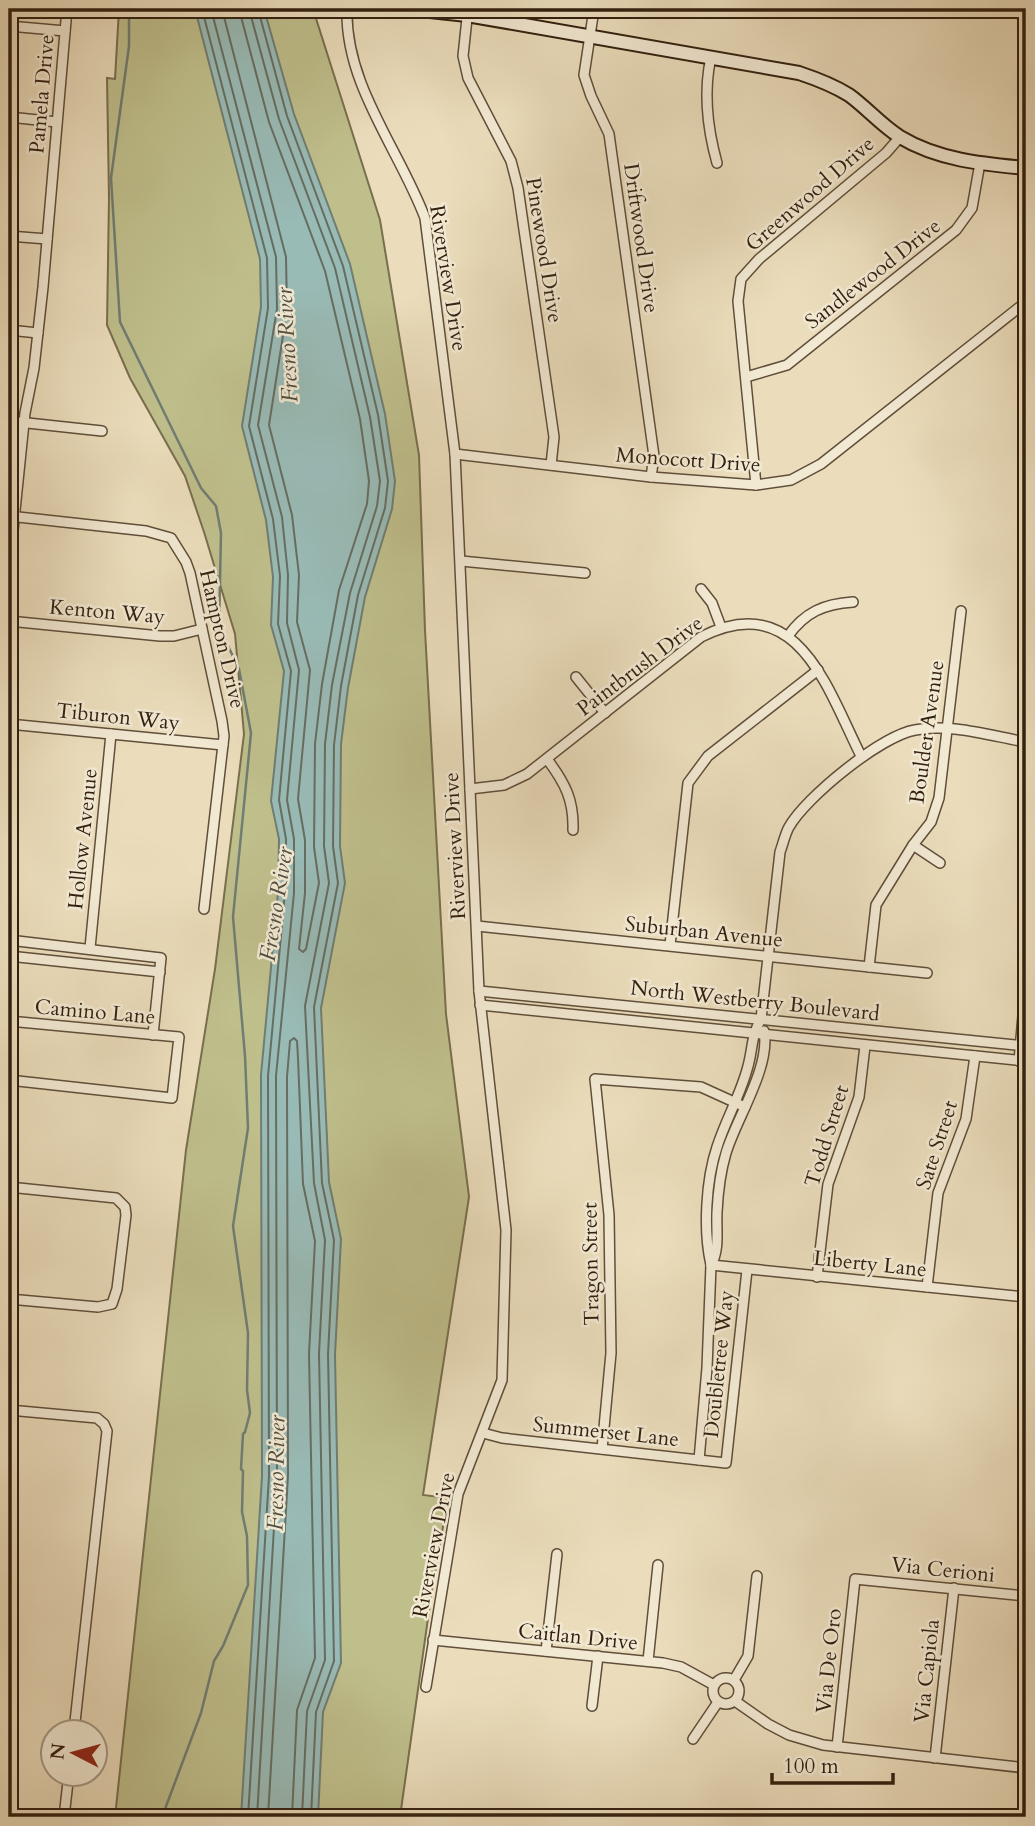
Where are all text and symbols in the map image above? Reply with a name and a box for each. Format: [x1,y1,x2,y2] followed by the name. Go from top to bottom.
[22,33,62,155] street label: Pamela Drive
[739,130,881,258] street label: Greenwood Drive
[616,161,666,315] street label: Driftwood Drive
[518,175,570,325] street label: Pinewood Drive
[422,203,474,353] street label: Riverview Drive
[799,212,947,336] street label: Sandlewood Drive
[268,285,305,403] water label: Fresno River
[615,440,761,480] street label: Monocott Drive
[192,567,252,711] street label: Hampton Drive
[48,592,166,632] street label: Kenton Way
[571,609,709,723] street label: Paintbrush Drive
[903,658,951,806] street label: Boulder Avenue
[55,696,181,738] street label: Tiburon Way
[61,767,105,911] street label: Hollow Avenue
[437,772,473,920] street label: Riverview Drive
[252,843,301,963] water label: Fresno River
[624,909,784,955] street label: Suburban Avenue
[629,973,881,1029] street label: North Westberry Boulevard
[33,992,157,1032] street label: Camino Lane
[798,1081,856,1191] street label: Todd Street
[909,1096,965,1193] street label: Sate Street
[575,1202,607,1326] street label: Tragon Street
[812,1244,928,1284] street label: Liberty Lane
[697,1289,741,1439] street label: Doubletree Way
[531,1410,681,1454] street label: Summerset Lane
[259,1414,293,1531] water label: Fresno River
[406,1470,462,1620] street label: Riverview Drive
[890,1550,997,1590] street label: Via Cerioni
[809,1607,849,1715] street label: Via De Oro
[517,1616,639,1658] street label: Caitlan Drive
[907,1618,947,1724] street label: Via Capiola
[38,1717,108,1787] north arrow
[44,1741,72,1761] text: N
[772,1742,893,1786] scale bar
[783,1752,839,1781] text: 100 m

